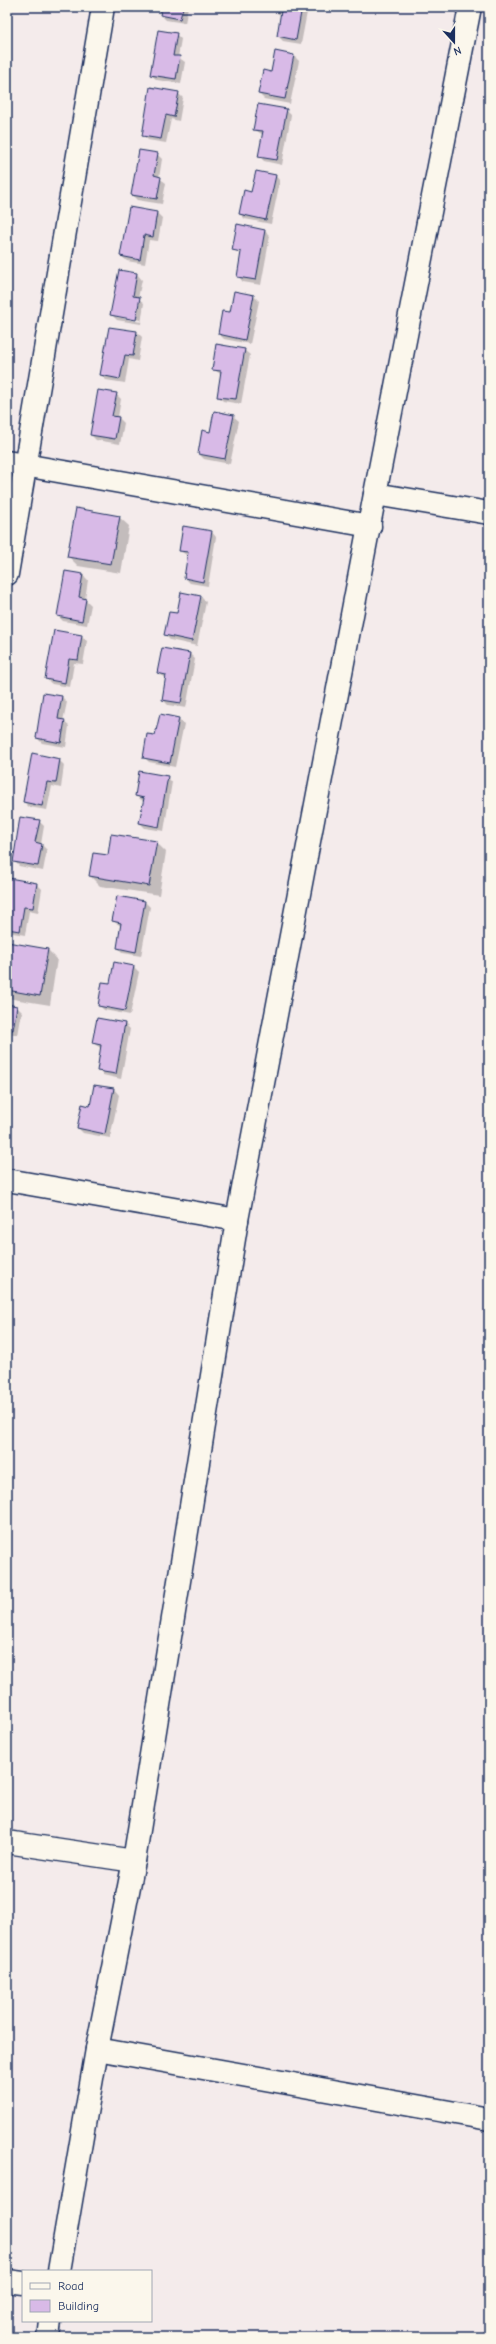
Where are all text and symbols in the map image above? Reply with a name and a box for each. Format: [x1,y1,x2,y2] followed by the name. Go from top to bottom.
[434,22,474,62] north arrow
[452,44,463,58] text: N
[22,2270,152,2322] legend
[58,2279,84,2293] text: Road
[58,2299,99,2313] text: Building

